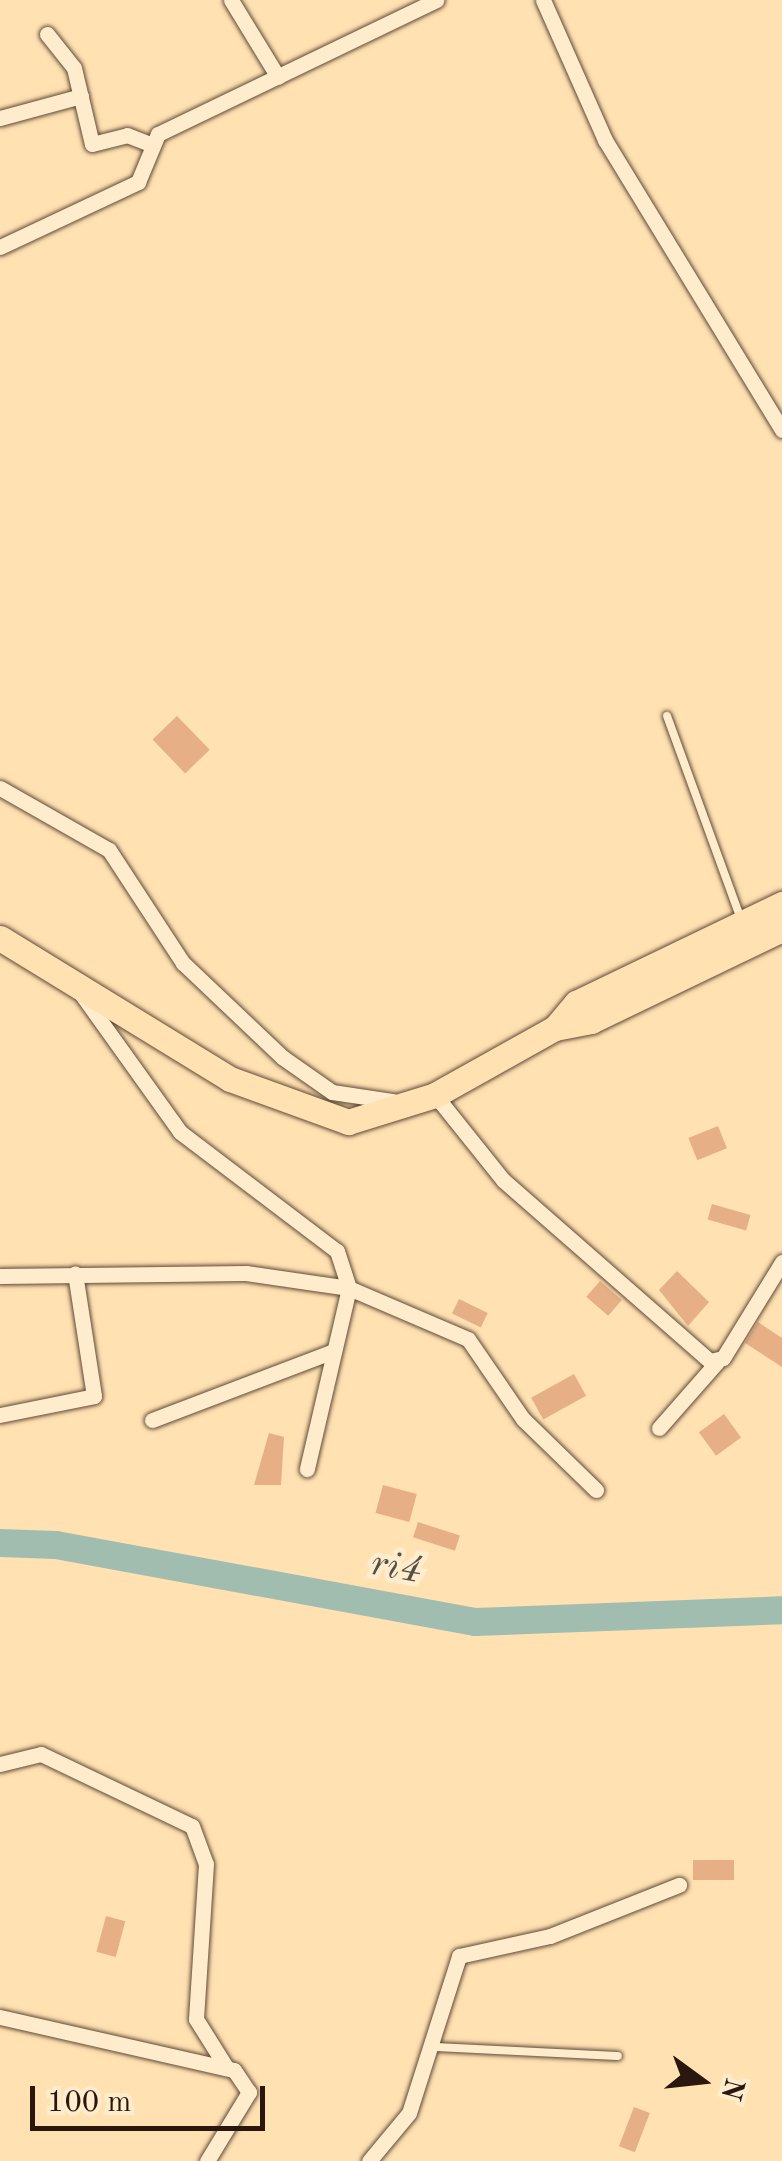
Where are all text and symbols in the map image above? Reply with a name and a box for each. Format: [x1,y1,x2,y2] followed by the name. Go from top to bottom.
[367,1542,425,1596] water label: ri4
[652,2031,752,2131] north arrow
[35,2066,270,2128] scale bar
[715,2075,747,2103] text: N
[47,2088,131,2118] text: 100 m

